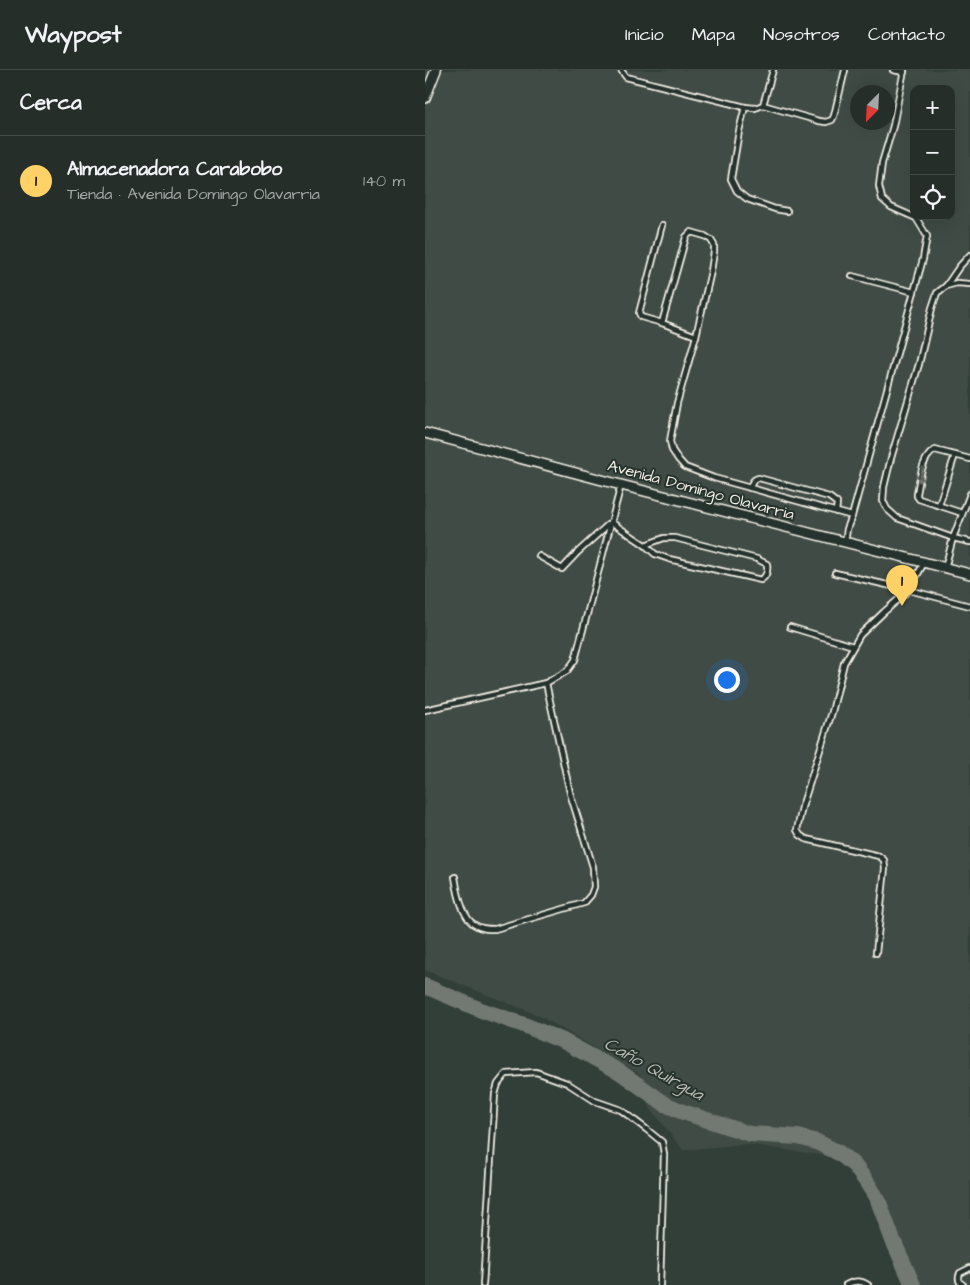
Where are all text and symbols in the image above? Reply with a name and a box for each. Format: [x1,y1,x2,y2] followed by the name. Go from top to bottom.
[25,18,122,52] text: Waypost
[625,22,664,47] text: Inicio
[692,22,735,47] text: Mapa
[763,22,840,47] text: Nosotros
[868,22,945,47] text: Contacto
[850,85,895,130] north arrow
[910,85,955,220] map controls
[910,85,955,130] button: +
[20,88,82,117] text: Cerca
[910,130,955,175] button: −
[67,156,282,183] text: Almacenadora Carabobo
[35,170,37,192] text: 1
[363,170,405,192] text: 140 m
[910,175,955,220] button: locate
[67,183,320,205] text: Tienda · Avenida Domingo Olavarria
[605,454,797,526] street label: Avenida Domingo Olavarria
[916,466,925,482] one-way arrow
[886,565,918,606] pin: 1
[714,667,740,693] your location
[599,1031,709,1108] water label: Caño Quirgua

